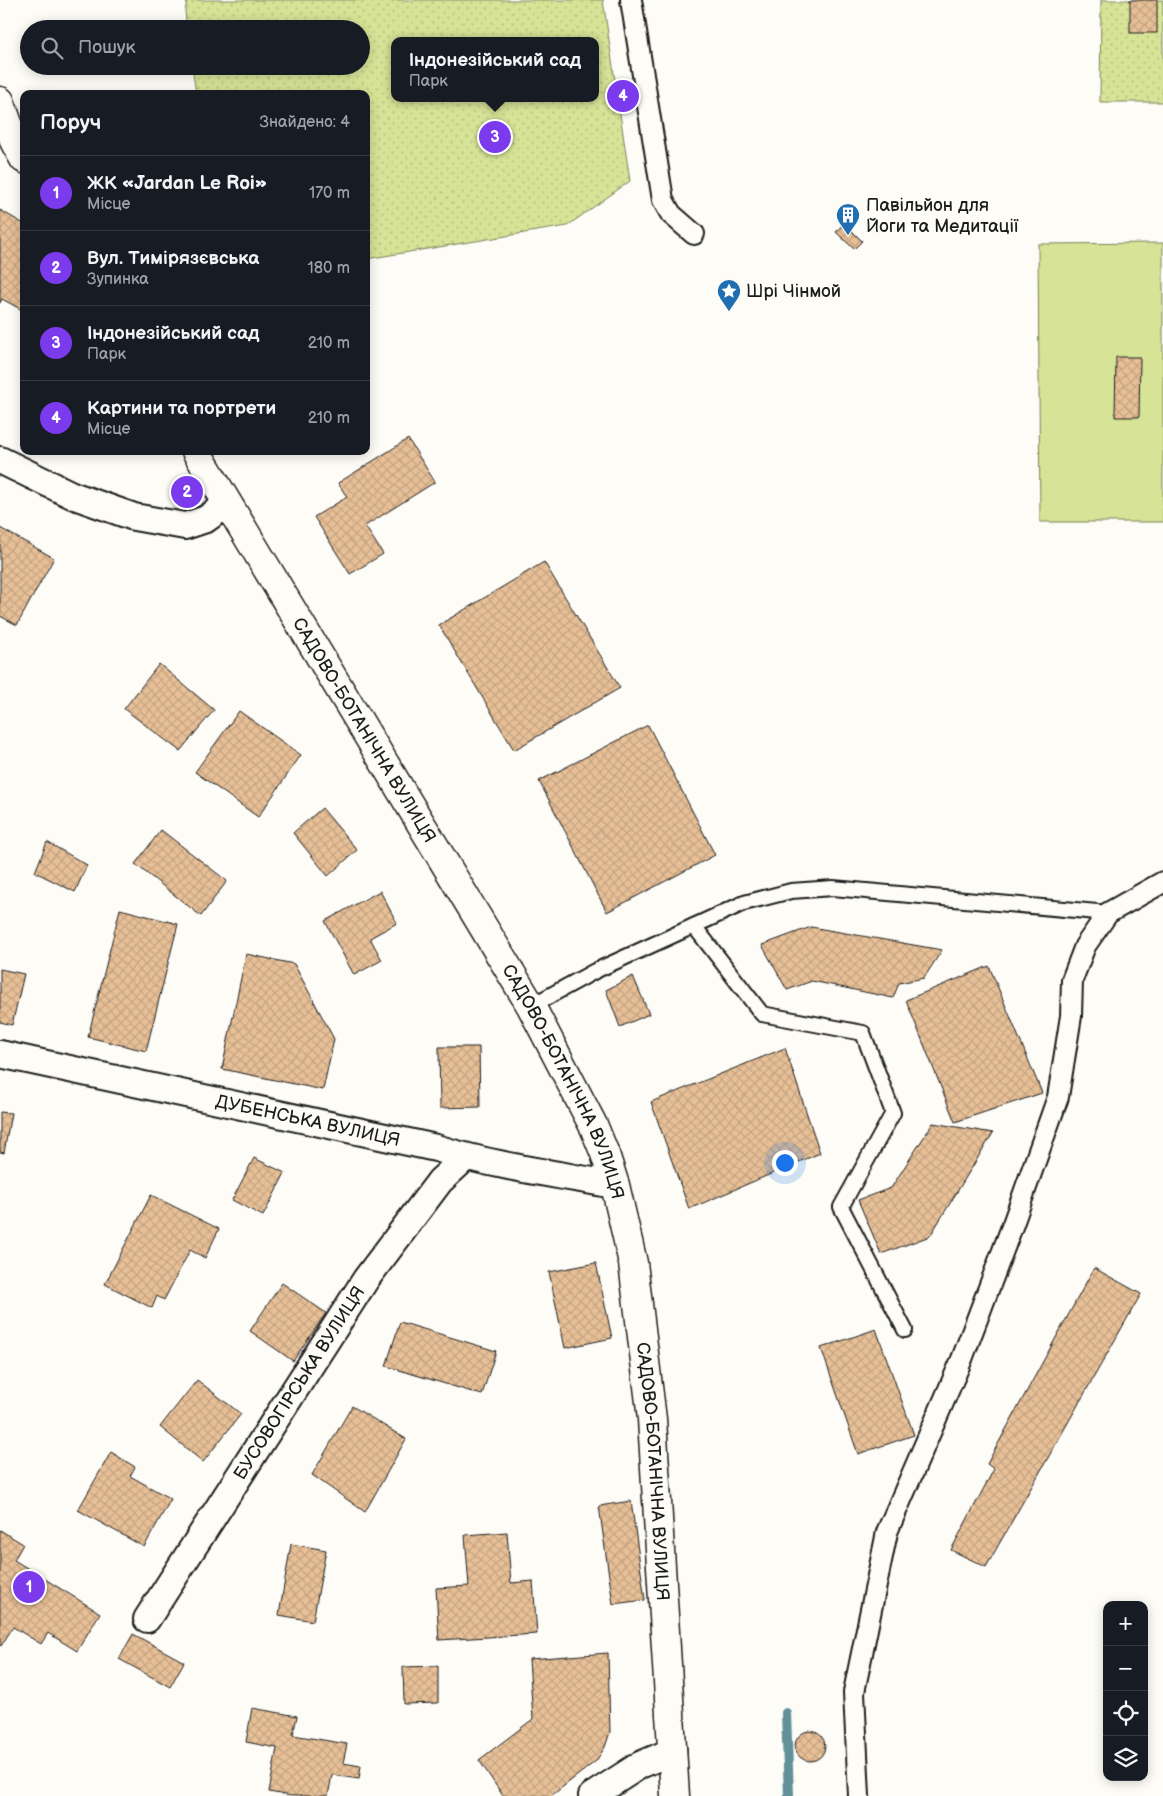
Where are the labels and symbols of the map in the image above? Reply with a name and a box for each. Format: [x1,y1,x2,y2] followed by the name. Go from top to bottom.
[607,77,639,115] pin: 4
[479,118,511,156] pin: 3
[866,195,1019,237] place label: Павільйон для Йоги та Медитації
[835,202,861,236] building icon: Павільйон для Йоги та Медитації
[716,278,742,312] place icon: Шрі Чінмой
[746,281,841,302] place label: Шрі Чінмой
[171,473,203,511] pin: 2
[288,614,440,846] street label: САДОВО-БОТАНІЧНА ВУЛИЦЯ
[498,960,628,1201] street label: САДОВО-БОТАНІЧНА ВУЛИЦЯ
[214,1090,402,1150] street label: ДУБЕНСЬКА ВУЛИЦЯ
[772,1150,798,1176] your location
[229,1282,369,1483] street label: БУСОВОГІРСЬКА ВУЛИЦЯ
[632,1341,674,1601] street label: САДОВО-БОТАНІЧНА ВУЛИЦЯ
[13,1568,45,1606] pin: 1

